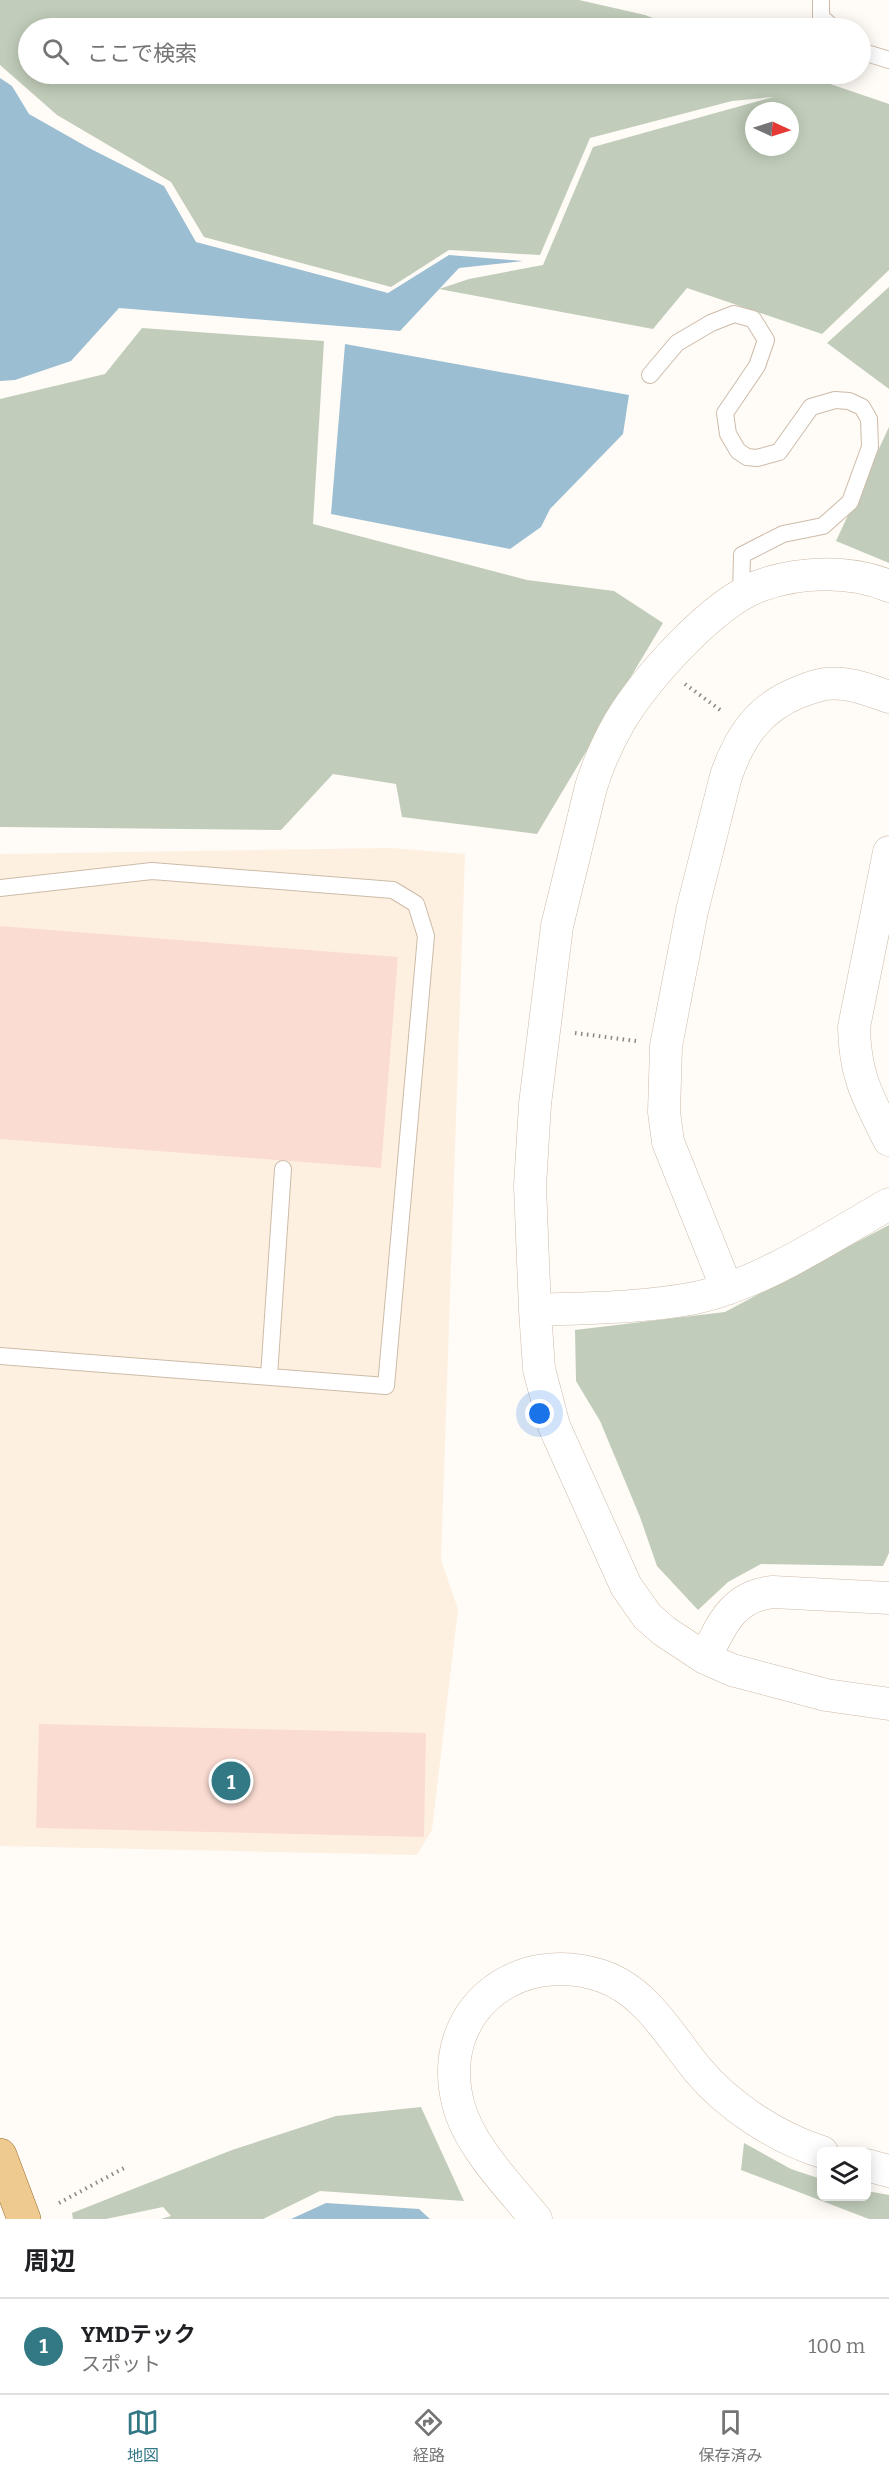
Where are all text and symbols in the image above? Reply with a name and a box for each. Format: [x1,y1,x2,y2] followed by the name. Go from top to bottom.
[18,18,871,84] search box
[39,35,72,68] icon: search
[87,40,197,67] text: ここで検索
[745,102,799,156] north arrow
[525,1399,554,1428] your location
[212,1758,250,1804] pin: 1
[817,2147,871,2201] map controls
[817,2147,871,2201] button: layers
[24,2246,76,2277] text: 周辺
[81,2321,196,2348] text: YMDテック
[39,2334,48,2358] text: 1
[808,2334,865,2358] text: 100 m
[81,2352,161,2376] text: スポット
[126,2406,159,2466] tab: 地図
[412,2406,445,2466] tab: 経路
[698,2406,762,2466] tab: 保存済み

